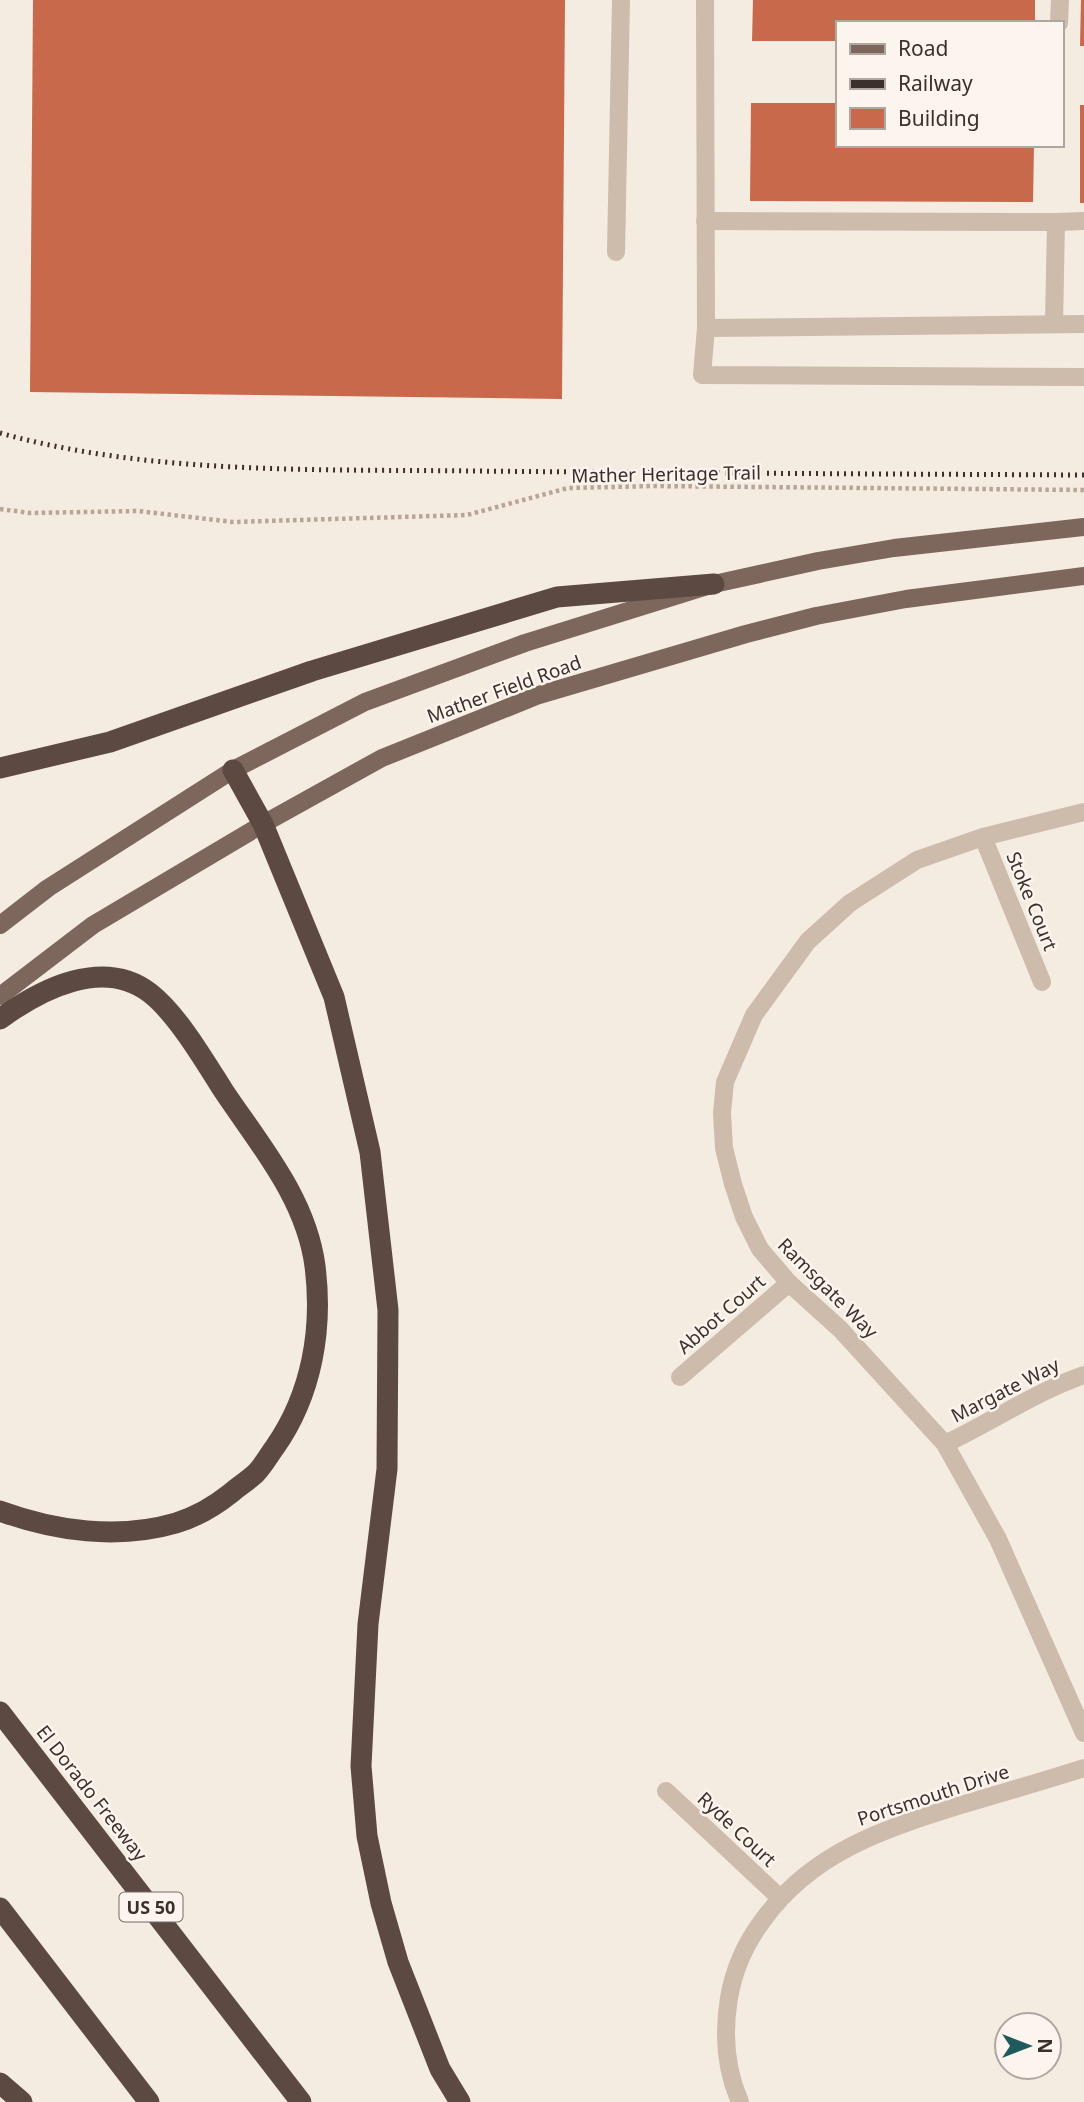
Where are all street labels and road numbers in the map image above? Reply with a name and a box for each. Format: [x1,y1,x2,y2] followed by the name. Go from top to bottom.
[571,459,761,489] street label: Mather Heritage Trail
[423,649,585,729] street label: Mather Field Road
[1000,848,1064,954] street label: Stoke Court
[772,1232,884,1344] street label: Ramsgate Way
[671,1268,771,1359] street label: Abbot Court
[947,1351,1064,1428] street label: Margate Way
[31,1720,153,1867] street label: El Dorado Freeway
[854,1758,1012,1832] street label: Portsmouth Drive
[692,1786,782,1872] street label: Ryde Court
[120,1893,182,1922] road number: US 50

